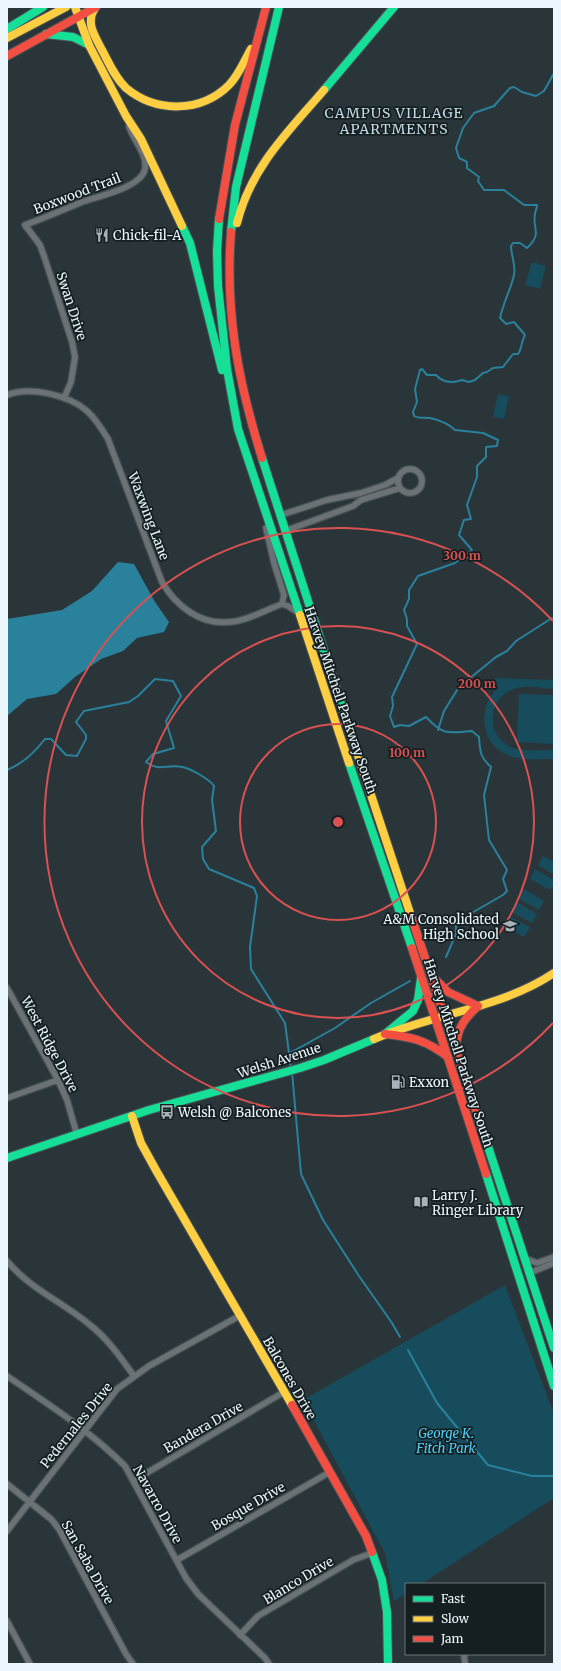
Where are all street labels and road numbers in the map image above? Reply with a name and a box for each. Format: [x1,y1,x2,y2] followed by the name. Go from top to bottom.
[31,169,123,218] street label: Boxwood Trail
[52,270,91,343] street label: Swan Drive
[124,469,173,563] street label: Waxwing Lane
[300,604,381,796] street label: Harvey Mitchell Parkway South
[420,957,497,1150] street label: Harvey Mitchell Parkway South
[17,992,82,1095] street label: West Ridge Drive
[234,1039,323,1082] street label: Welsh Avenue
[259,1334,320,1423] street label: Balcones Drive
[37,1379,116,1472] street label: Pedernales Drive
[161,1398,246,1457] street label: Bandera Drive
[129,1462,186,1546] street label: Navarro Drive
[208,1478,288,1534] street label: Bosque Drive
[58,1517,118,1607] street label: San Saba Drive
[260,1553,337,1608] street label: Blanco Drive

